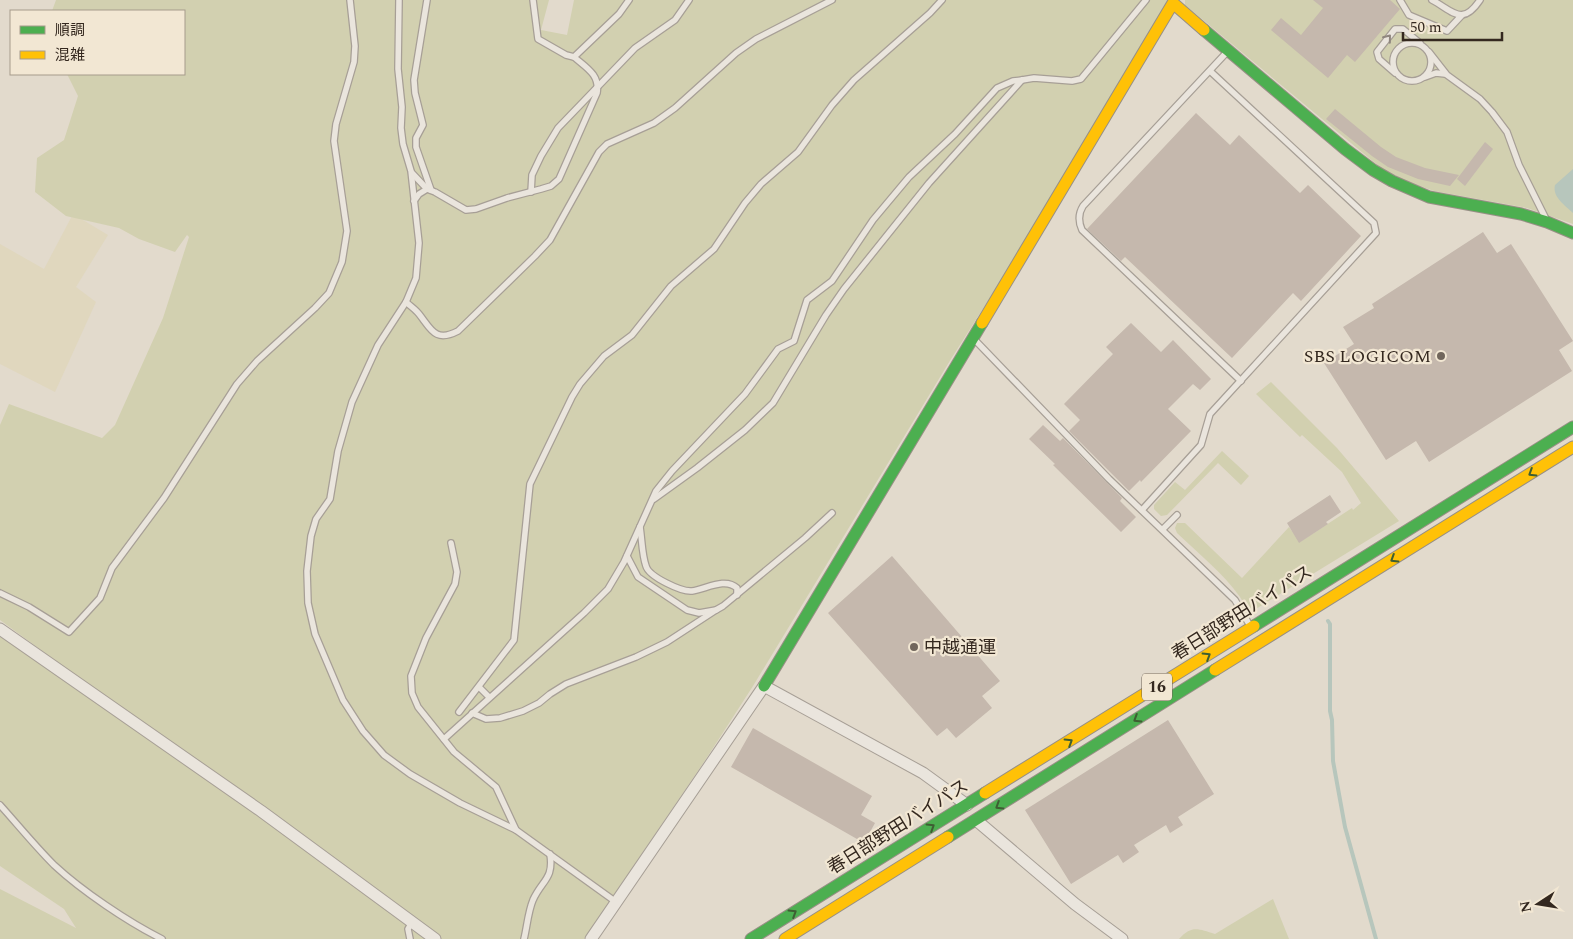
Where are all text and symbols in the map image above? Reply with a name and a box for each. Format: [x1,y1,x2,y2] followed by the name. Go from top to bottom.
[10,10,185,75] legend
[1403,10,1502,42] scale bar
[1410,16,1442,39] text: 50 m
[55,19,85,42] text: 順調
[1382,35,1390,44] one-way arrow
[55,44,85,67] text: 混雑
[1304,343,1431,370] place label: SBS LOGICOM
[1435,350,1447,362] marker: SBS LOGICOM
[1528,467,1537,476] one-way arrow
[1390,552,1399,562] one-way arrow
[1166,559,1318,667] street label: 春日部野田バイパス
[924,634,996,661] place label: 中越通運
[908,641,920,653] marker: 中越通運
[1201,652,1210,662] one-way arrow
[1142,674,1172,700] road number: 16
[1133,713,1142,723] one-way arrow
[1063,738,1072,748] one-way arrow
[822,773,974,881] street label: 春日部野田バイパス
[996,799,1005,809] one-way arrow
[925,824,934,834] one-way arrow
[1513,879,1563,929] north arrow
[1514,899,1537,914] text: N
[787,910,796,920] one-way arrow

